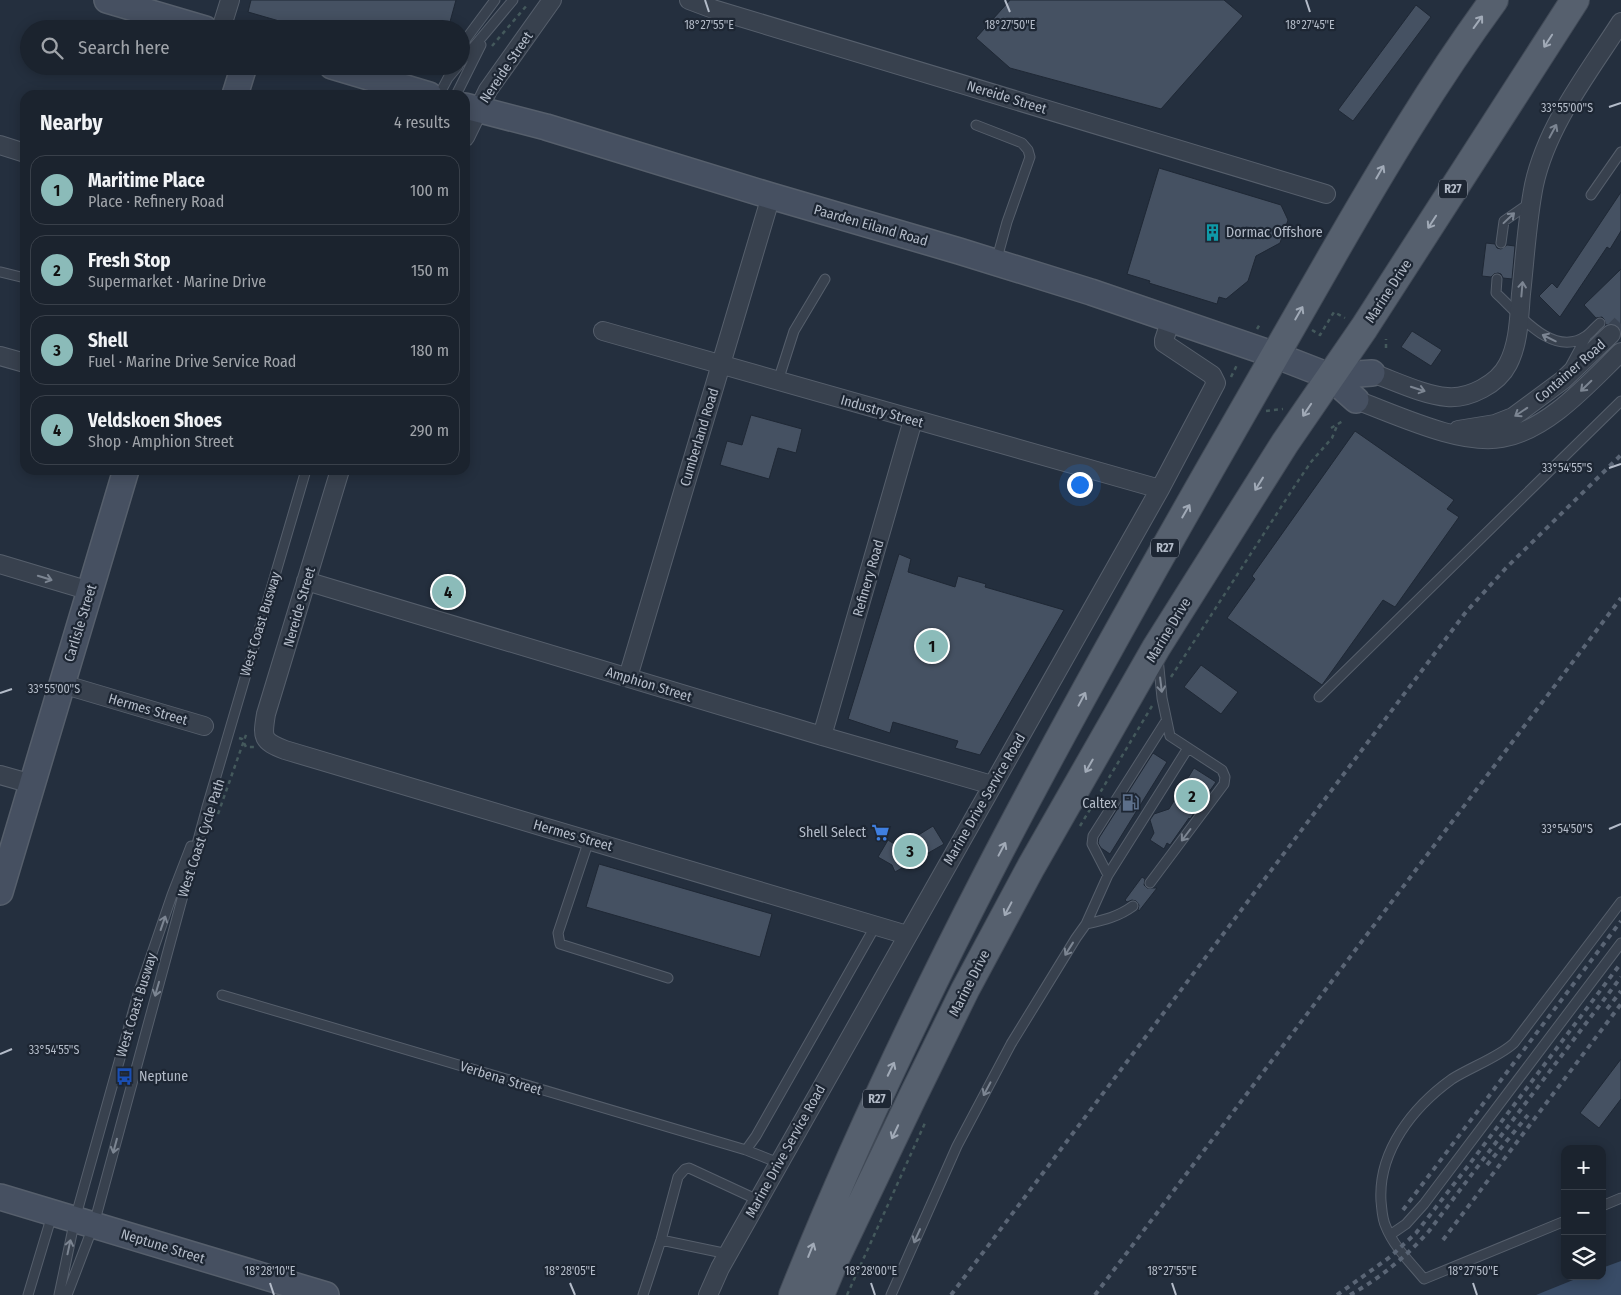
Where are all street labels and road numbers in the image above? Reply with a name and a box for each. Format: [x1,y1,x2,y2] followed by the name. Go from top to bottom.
[476,28,537,106] street label: Nereide Street
[965,77,1049,118] street label: Nereide Street
[1439,180,1467,198] road number: R27
[812,201,930,250] street label: Paarden Eiland Road
[1362,256,1415,326] street label: Marine Drive
[1532,336,1609,407] street label: Container Road
[676,386,723,488] street label: Cumberland Road
[839,392,926,432] street label: Industry Street
[849,538,888,619] street label: Refinery Road
[1151,538,1179,558] road number: R27
[280,565,319,649] street label: Nereide Street
[236,569,285,679] street label: West Coast Busway
[61,582,100,664] street label: Carlisle Street
[1142,595,1194,666] street label: Marine Drive
[604,663,694,706] street label: Amphion Street
[106,690,190,729] street label: Hermes Street
[940,730,1029,868] street label: Marine Drive Service Road
[174,777,229,900] street label: West Coast Cycle Path
[531,816,615,855] street label: Hermes Street
[945,947,994,1019] street label: Marine Drive
[112,950,161,1060] street label: West Coast Busway
[458,1058,544,1099] street label: Verbena Street
[742,1082,829,1221] street label: Marine Drive Service Road
[863,1090,891,1108] road number: R27
[119,1226,207,1267] street label: Neptune Street

